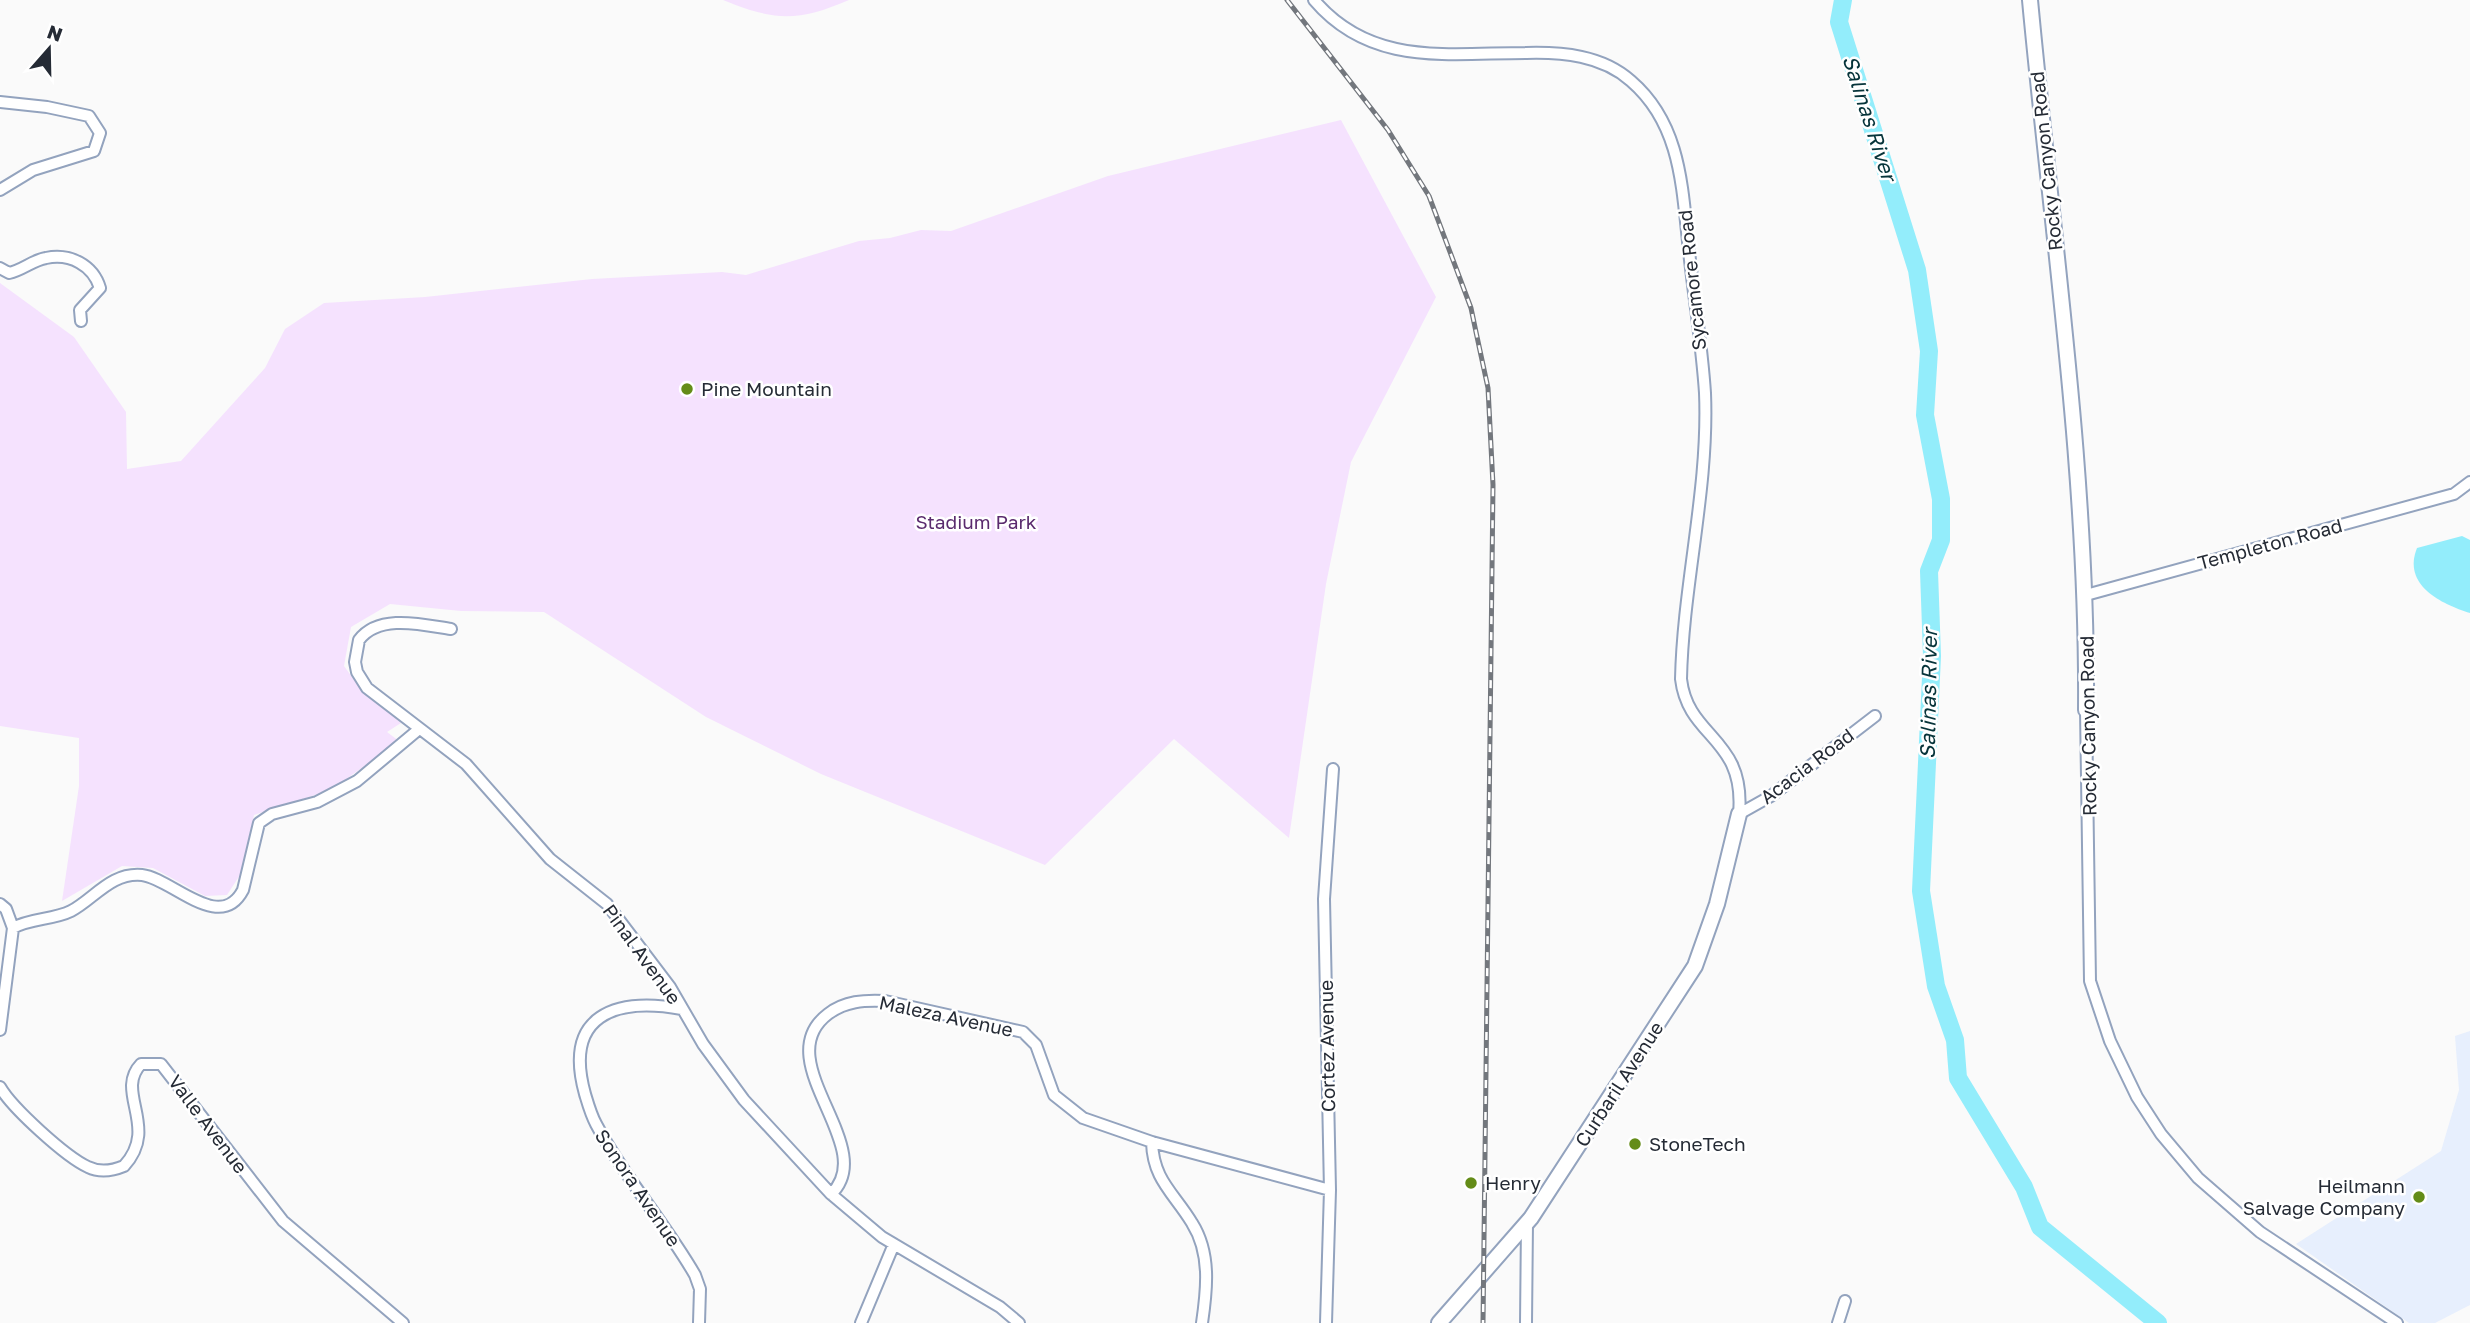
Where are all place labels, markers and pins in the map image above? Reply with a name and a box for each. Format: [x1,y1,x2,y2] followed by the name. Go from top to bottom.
[701,377,832,400] place label: Pine Mountain
[679,381,695,397] marker: Pine Mountain
[1649,1132,1746,1155] place label: StoneTech
[1627,1136,1643,1152] marker: StoneTech
[1485,1171,1541,1194] place label: Henry
[2243,1174,2405,1219] place label: Heilmann Salvage Company
[1463,1175,1479,1191] marker: Henry
[2411,1189,2427,1205] marker: Heilmann Salvage Company

